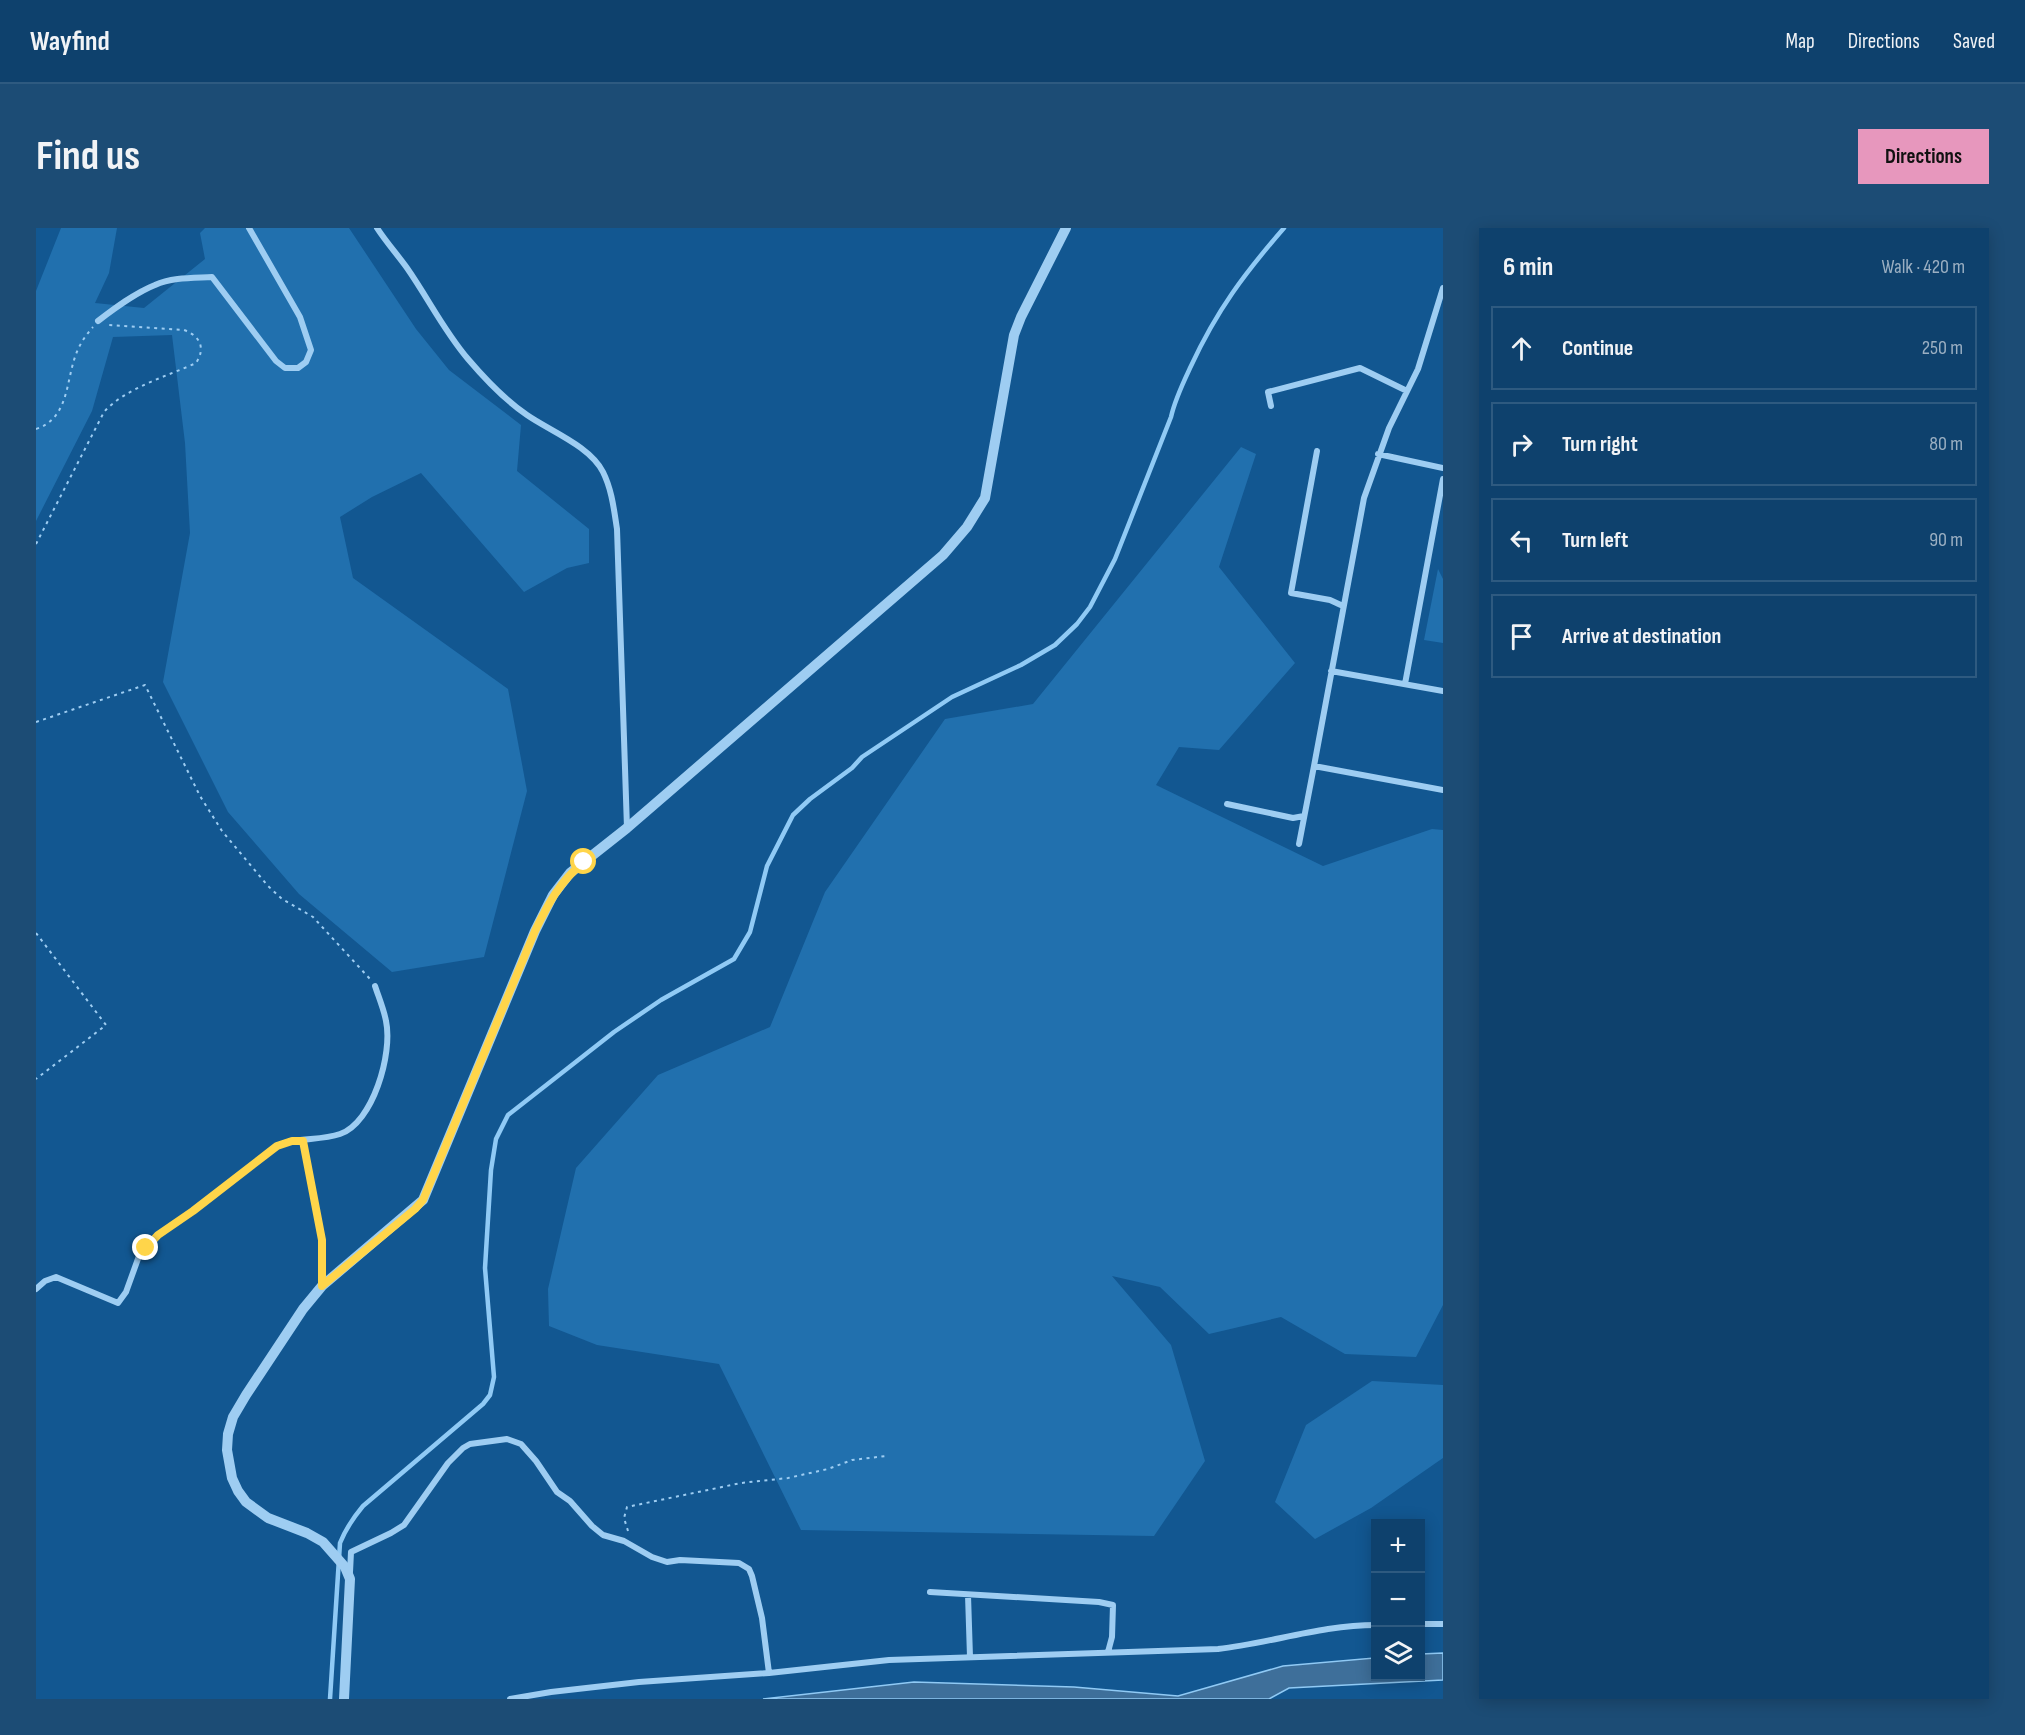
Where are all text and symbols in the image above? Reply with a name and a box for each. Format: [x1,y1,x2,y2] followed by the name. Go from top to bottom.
[30,25,110,58] text: Wayfind
[1785,29,1815,54] text: Map
[1848,29,1920,54] text: Directions
[1953,29,1995,54] text: Saved
[1858,129,1989,184] button: Directions
[36,131,140,182] text: Find us
[1503,252,1553,283] text: 6 min
[1881,255,1965,279] text: Walk · 420 m
[1505,332,1538,365] icon: ahead
[1562,335,1633,362] text: Continue
[1922,336,1963,360] text: 250 m
[1505,428,1538,461] icon: right
[1562,431,1638,458] text: Turn right
[1929,432,1963,456] text: 80 m
[1505,524,1538,557] icon: left
[1562,527,1628,554] text: Turn left
[1929,528,1963,552] text: 90 m
[1505,620,1538,653] icon: arrive
[1562,623,1721,650] text: Arrive at destination
[570,848,596,874] route start
[132,1234,158,1260] route end
[1371,1519,1425,1681] map controls
[1371,1519,1425,1573] button: +
[1371,1573,1425,1627] button: −
[1371,1627,1425,1681] button: layers

